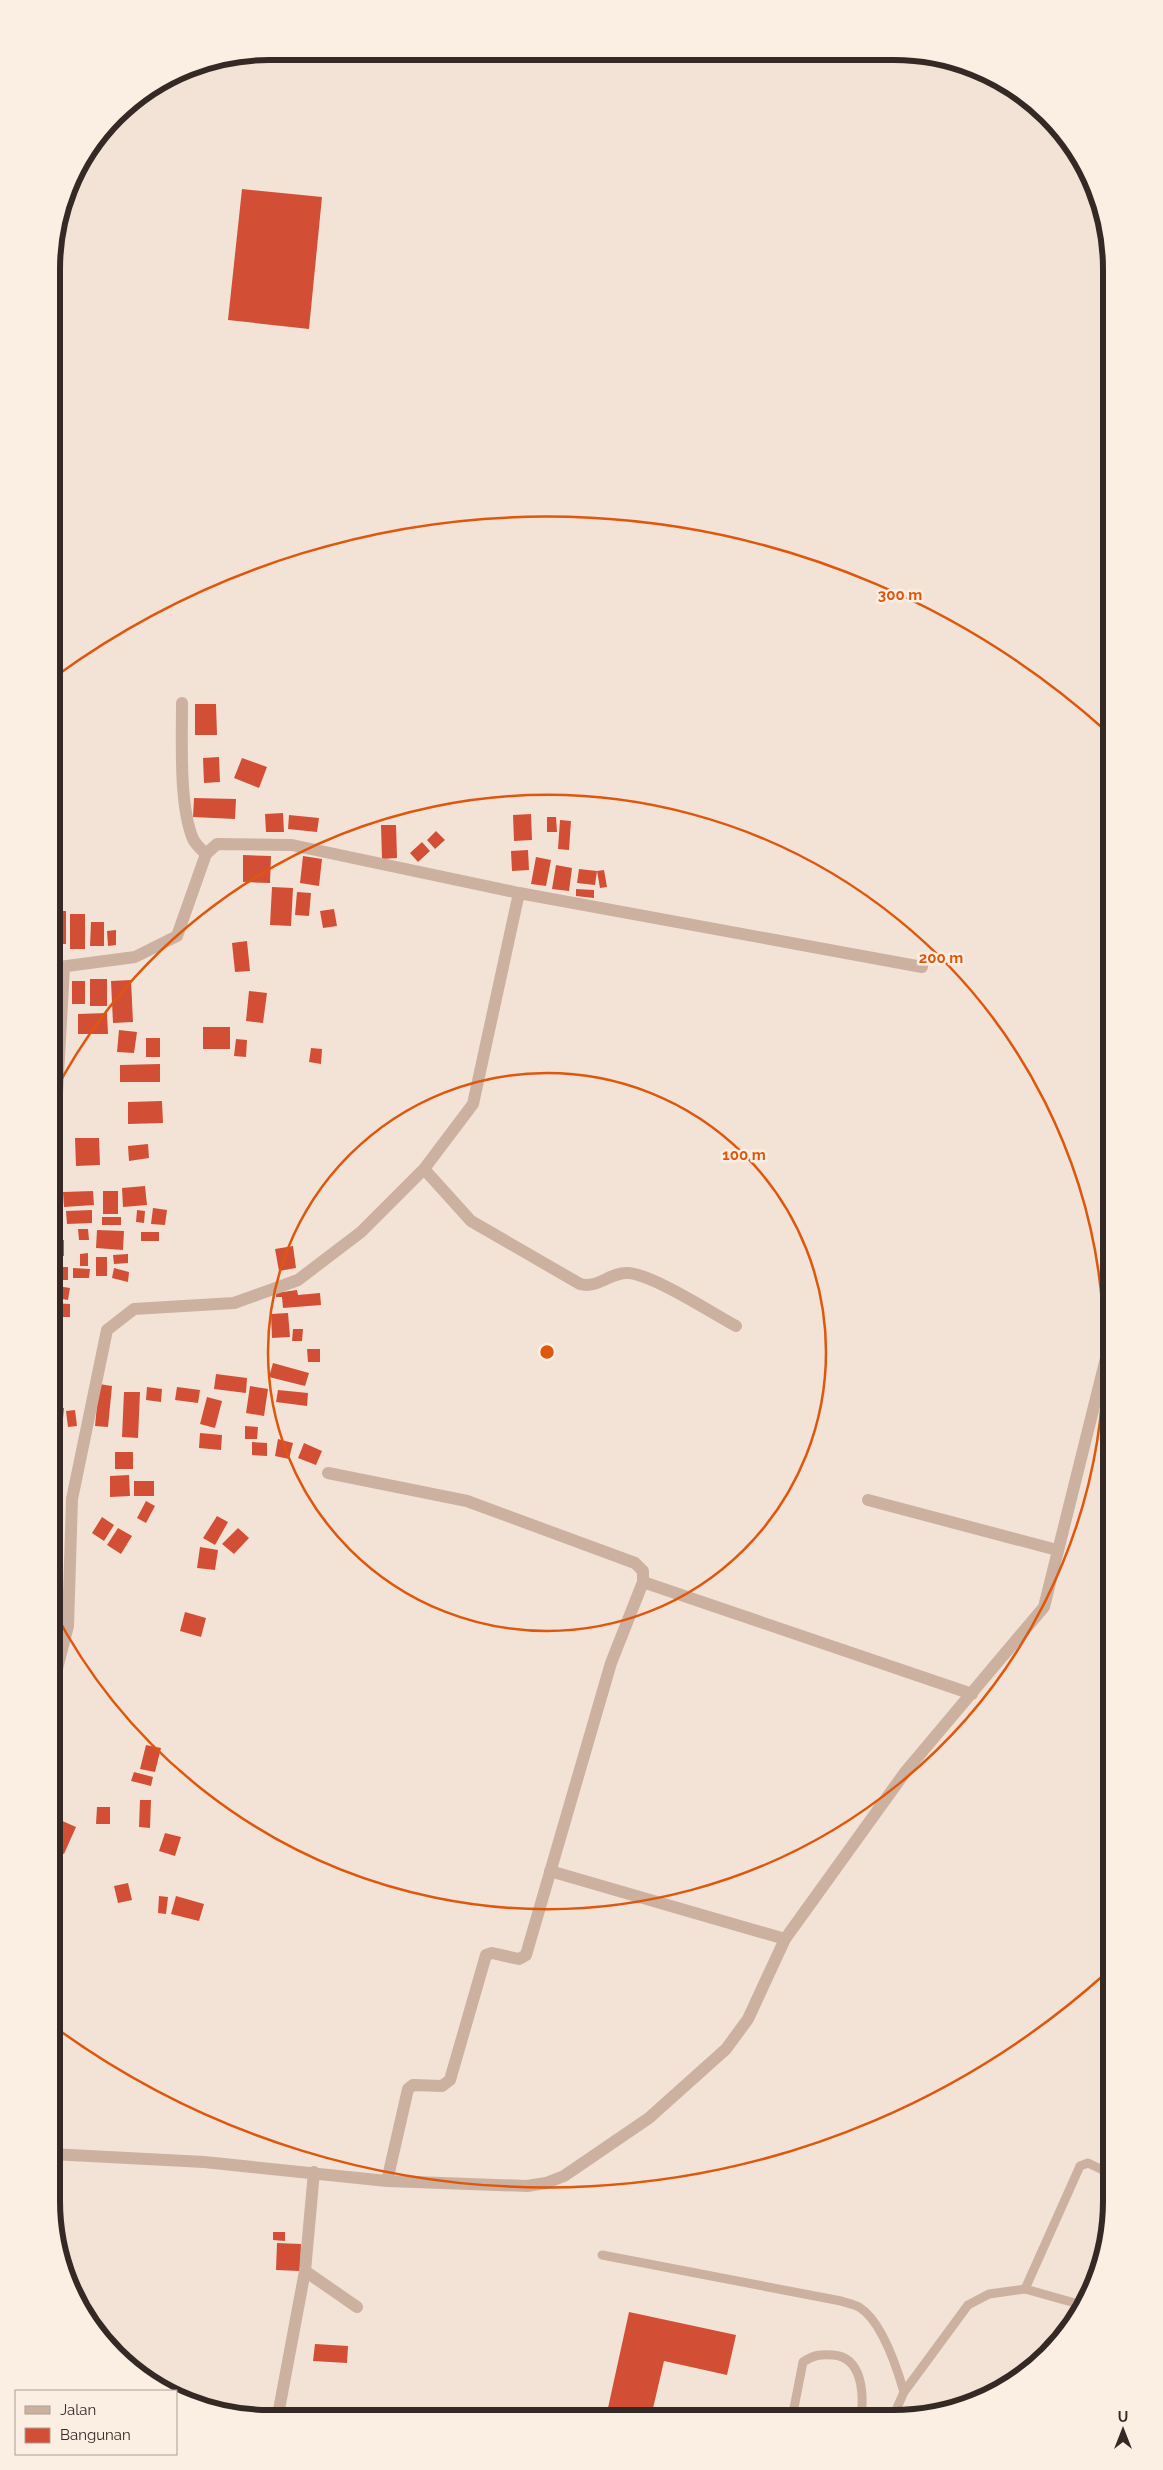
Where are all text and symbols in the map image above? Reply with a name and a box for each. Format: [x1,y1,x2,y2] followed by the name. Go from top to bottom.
[878,586,922,604] text: 300 m
[919,949,963,967] text: 200 m
[722,1146,766,1164] text: 100 m
[538,1343,556,1361] centre of rings
[15,2390,178,2455] legend
[60,2401,96,2419] text: Jalan
[1098,2405,1148,2455] north arrow
[1118,2409,1128,2425] text: U
[60,2426,131,2444] text: Bangunan

